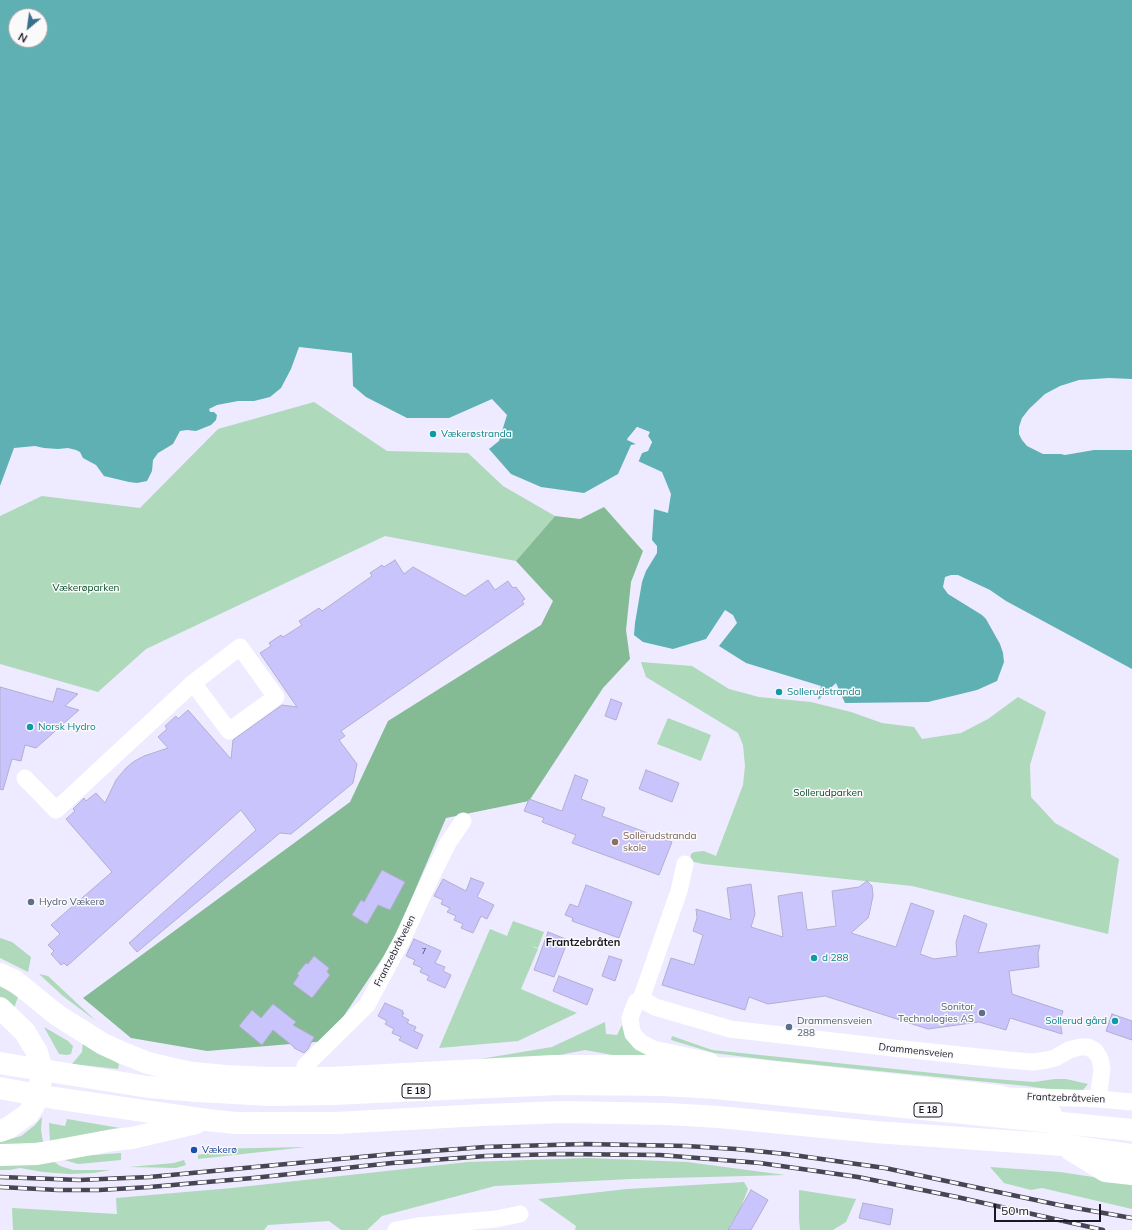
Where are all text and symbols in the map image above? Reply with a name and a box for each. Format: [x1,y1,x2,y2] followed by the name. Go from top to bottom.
[8,8,48,48] north arrow
[16,29,30,46] text: N
[441,428,512,440] place label: Vækerøstranda
[428,429,438,439] marker: Vækerøstranda
[53,582,119,594] park label: Vækerøparken
[787,686,860,698] place label: Sollerudstranda
[774,687,784,697] marker: Sollerudstranda
[38,721,96,733] place label: Norsk Hydro
[25,722,35,732] marker: Norsk Hydro
[793,787,863,799] park label: Sollerudparken
[623,830,696,854] place label: Sollerudstranda skole
[610,837,620,847] marker: Sollerudstranda skole
[39,896,105,908] place label: Hydro Vækerø
[26,897,36,907] marker: Hydro Vækerø
[372,913,418,989] street label: Frantzebråtveien
[546,936,620,950] district label: Frantzebråten
[422,947,426,957] house number: 7
[822,952,849,964] place label: d 288
[809,953,819,963] marker: d 288
[898,1001,974,1024] place label: Sonitor Technologies AS
[977,1008,987,1018] marker: Sonitor Technologies AS
[797,1015,872,1038] place label: Drammensveien 288
[1045,1015,1107,1027] place label: Sollerud gård
[1110,1016,1120,1026] marker: Sollerud gård
[784,1022,794,1032] marker: Drammensveien 288
[878,1041,954,1061] street label: Drammensveien
[402,1084,430,1098] road number: E 18
[1027,1091,1105,1105] street label: Frantzebråtveien
[914,1103,942,1117] road number: E 18
[202,1144,237,1156] place label: Vækerø
[189,1145,199,1155] marker: Vækerø
[996,1196,1103,1222] scale bar
[1001,1203,1029,1218] text: 50 m

